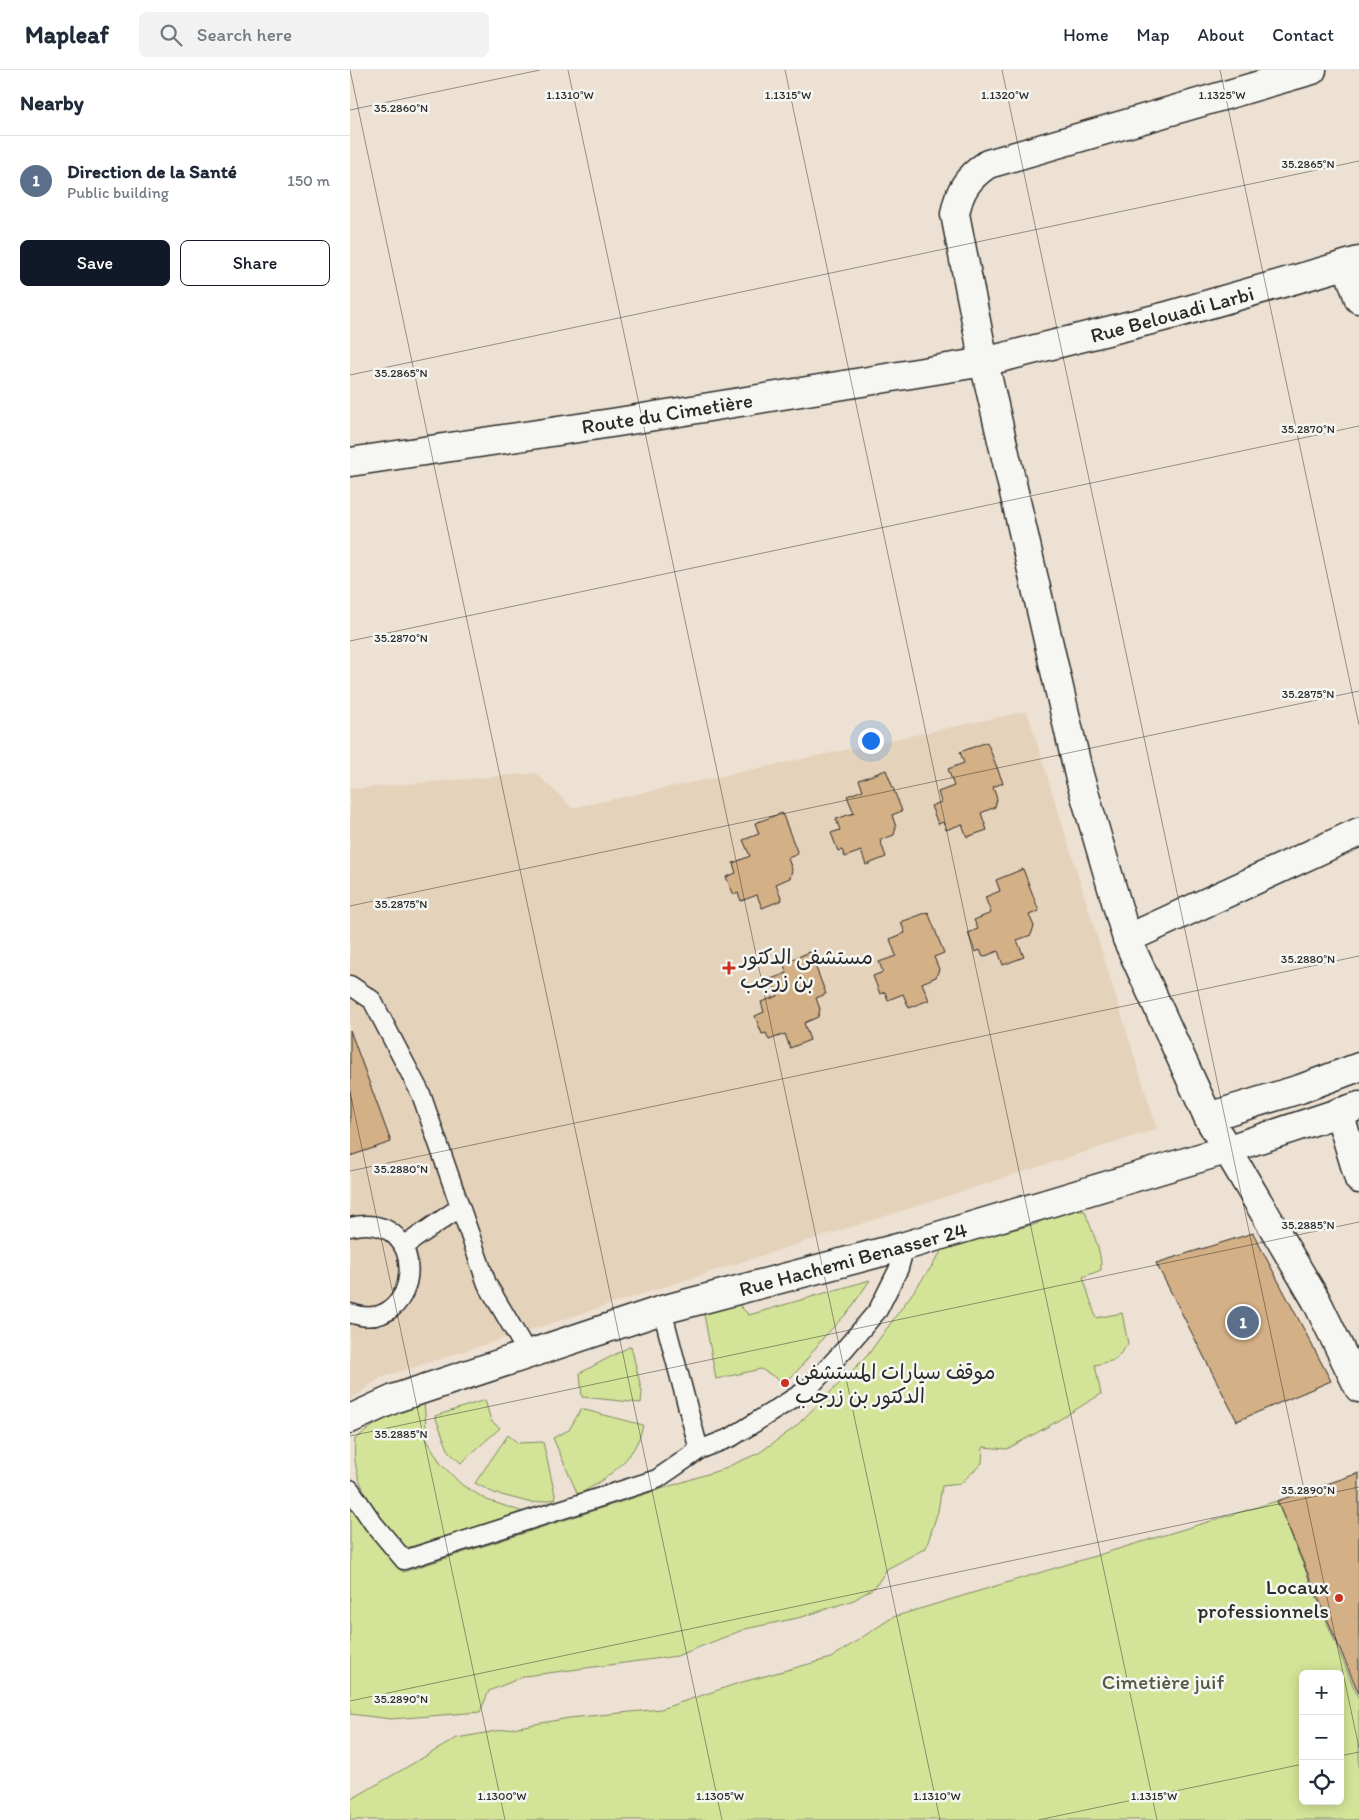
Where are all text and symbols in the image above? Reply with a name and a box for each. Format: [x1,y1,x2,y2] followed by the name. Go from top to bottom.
[139,12,489,57] search box
[25,20,109,49] text: Mapleaf
[157,21,185,49] icon: search
[197,23,292,46] text: Search here
[1063,24,1109,46] text: Home
[1137,24,1170,46] text: Map
[1198,24,1244,46] text: About
[1272,24,1334,46] text: Contact
[546,88,594,102] text: 1.1310°W
[765,88,811,102] text: 1.1315°W
[981,88,1029,102] text: 1.1320°W
[1198,88,1246,102] text: 1.1325°W
[20,90,84,115] text: Nearby
[374,101,428,115] text: 35.2860°N
[1282,157,1334,171] text: 35.2865°N
[67,160,237,183] text: Direction de la Santé
[32,171,40,190] text: 1
[287,171,330,190] text: 150 m
[67,183,169,202] text: Public building
[20,240,170,286] button: Save
[180,240,330,286] button: Share
[1087,280,1257,348] street label: Rue Belouadi Larbi
[375,366,427,380] text: 35.2865°N
[580,387,754,439] street label: Route du Cimetière
[1281,422,1335,436] text: 35.2870°N
[374,631,428,645] text: 35.2870°N
[1282,687,1334,701] text: 35.2875°N
[858,728,884,754] your location
[375,897,427,911] text: 35.2875°N
[738,944,873,994] place label: مستشفى الدكتور بن زرجب
[1281,952,1335,966] text: 35.2880°N
[722,961,736,975] marker: مستشفى الدكتور بن زرجب
[374,1162,428,1176] text: 35.2880°N
[736,1216,970,1301] street label: Rue Hachemi Benasser 24
[1281,1218,1335,1232] text: 35.2885°N
[1227,1303,1259,1341] pin: 1
[795,1359,995,1410] place label: موقف سيارات المستشفى الدكتور بن زرجب
[779,1377,791,1389] marker: موقف سيارات المستشفى الدكتور بن زرجب
[374,1427,428,1441] text: 35.2885°N
[1281,1483,1335,1497] text: 35.2890°N
[1197,1574,1329,1623] place label: Locaux professionnels
[1333,1592,1345,1604] marker: Locaux professionnels
[1102,1669,1224,1694] park label: Cimetière juif
[1299,1670,1344,1805] map controls
[1299,1670,1344,1715] button: +
[374,1692,428,1706] text: 35.2890°N
[1299,1715,1344,1760] button: −
[1299,1760,1344,1805] button: locate
[477,1789,527,1803] text: 1.1300°W
[696,1789,744,1803] text: 1.1305°W
[913,1789,961,1803] text: 1.1310°W
[1131,1789,1177,1803] text: 1.1315°W

